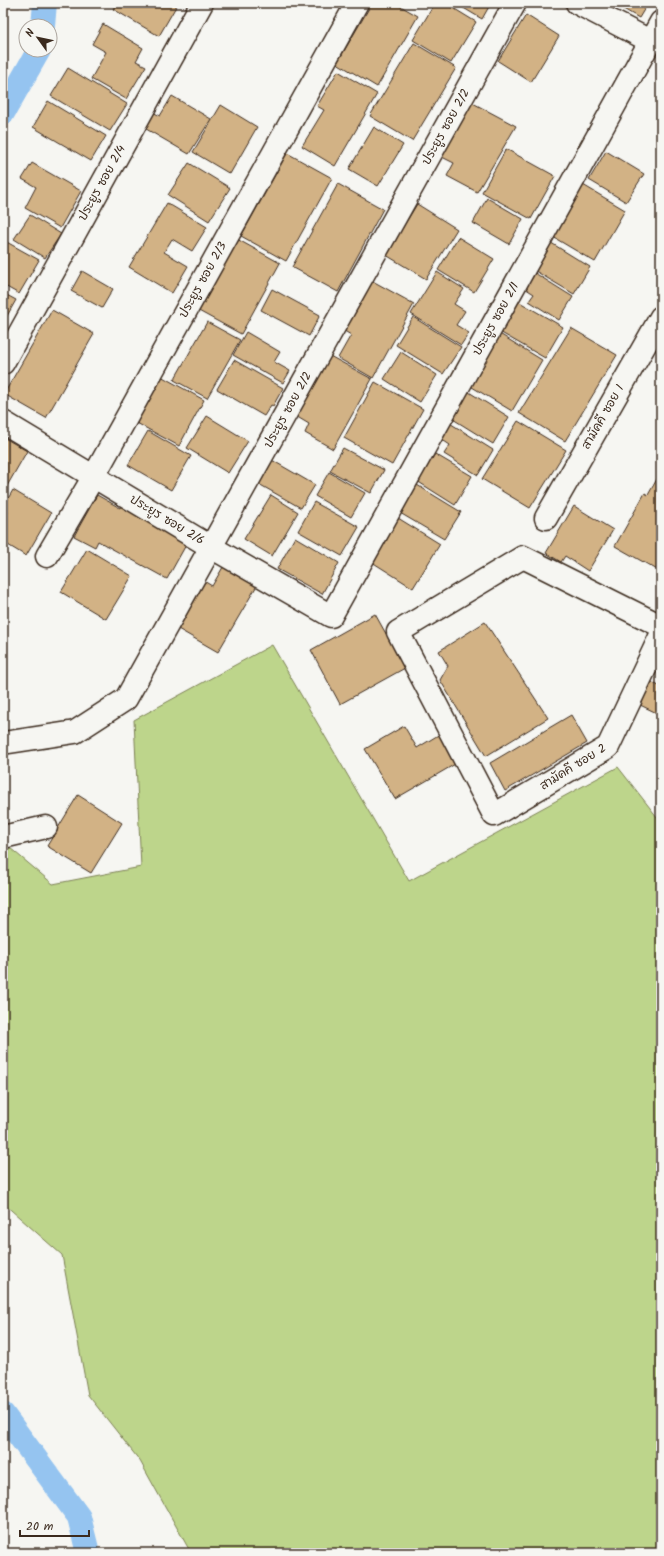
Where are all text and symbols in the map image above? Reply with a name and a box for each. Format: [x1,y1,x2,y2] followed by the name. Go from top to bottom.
[18,18,58,58] north arrow
[21,25,40,41] text: N
[417,85,475,169] street label: ประยูร ซอย 2/2
[73,141,131,224] street label: ประยูร ซอย 2/4
[174,238,232,322] street label: ประยูร ซอย 2/3
[468,279,524,359] street label: ประยูร ซอย 2/1
[259,368,317,452] street label: ประยูร ซอย 2/2
[577,381,629,453] street label: สามัคคี ซอย 1
[126,490,208,550] street label: ประยูร ซอย 2/6
[536,739,610,795] street label: สามัคคี ซอย 2
[20,1512,89,1538] scale bar
[26,1517,54,1536] text: 20 m

